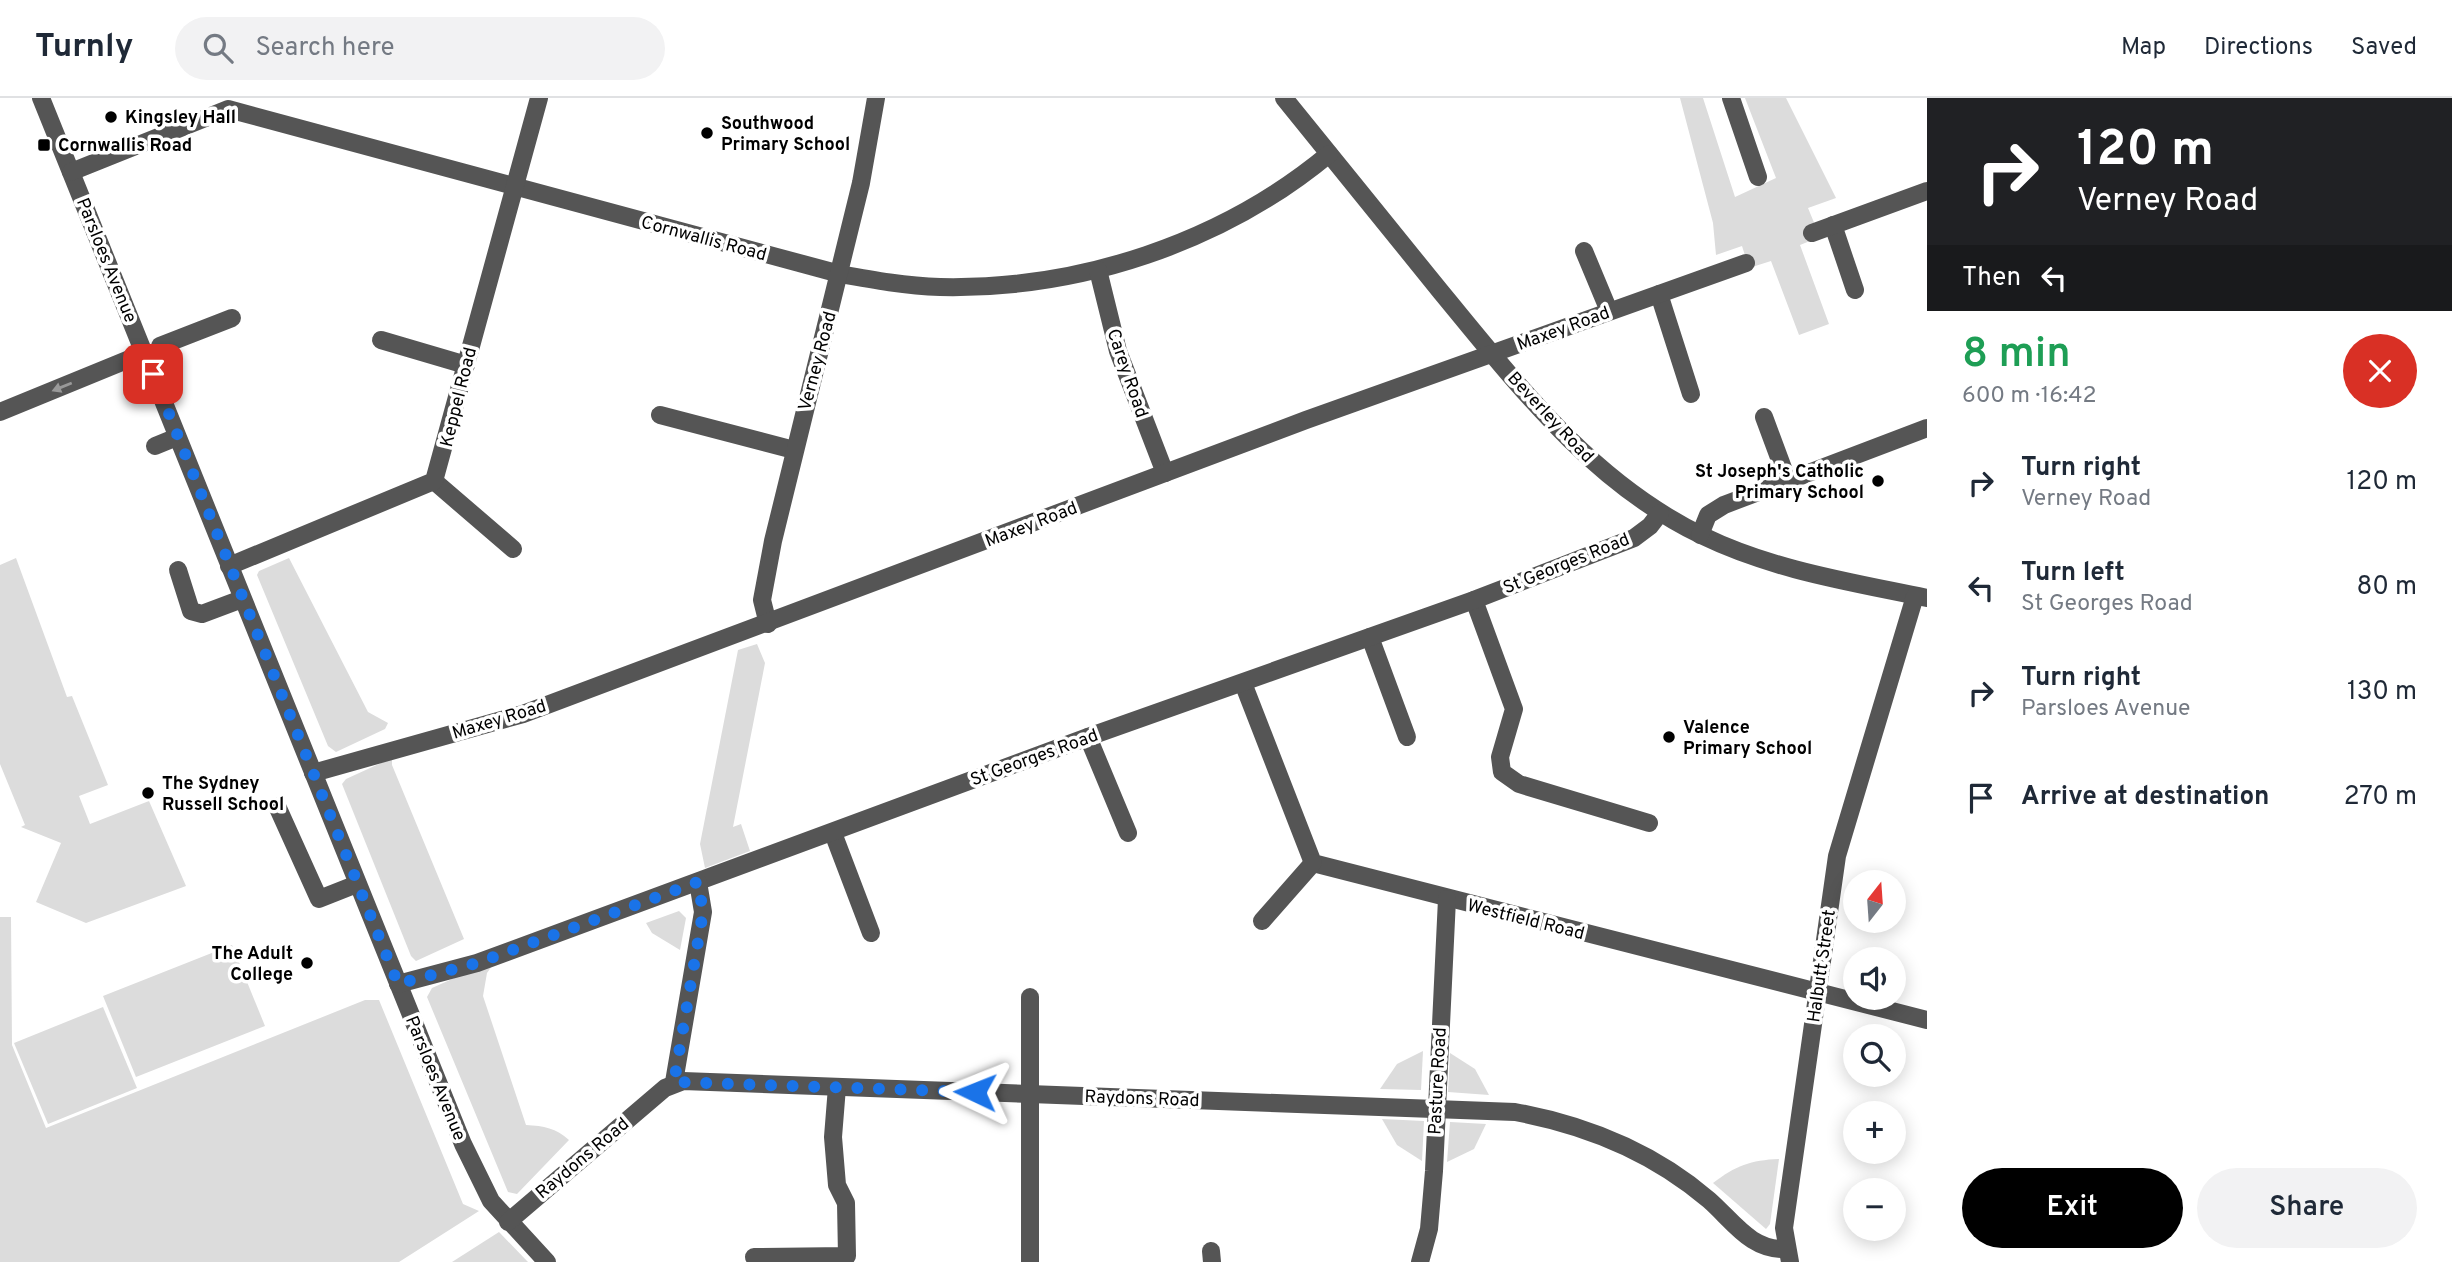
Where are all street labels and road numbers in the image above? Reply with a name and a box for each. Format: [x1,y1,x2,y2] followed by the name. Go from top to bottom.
[70,195,141,326] street label: Parsloes Avenue
[638,212,769,267] street label: Cornwallis Road
[1514,302,1613,357] street label: Maxey Road
[794,309,843,414] street label: Verney Road
[1101,326,1153,421] street label: Carey Road
[436,345,483,450] street label: Keppel Road
[1502,368,1598,469] street label: Beverley Road
[982,497,1081,554] street label: Maxey Road
[1500,529,1633,600] street label: St Georges Road
[450,695,549,746] street label: Maxey Road
[967,725,1102,792] street label: St Georges Road
[1465,895,1587,946] street label: Westfield Road
[1803,908,1842,1024] street label: Halbutt Street
[399,1013,470,1144] street label: Parsloes Avenue
[1424,1027,1453,1135] street label: Pasture Road
[1084,1086,1200,1113] street label: Raydons Road
[531,1113,634,1205] street label: Raydons Road

